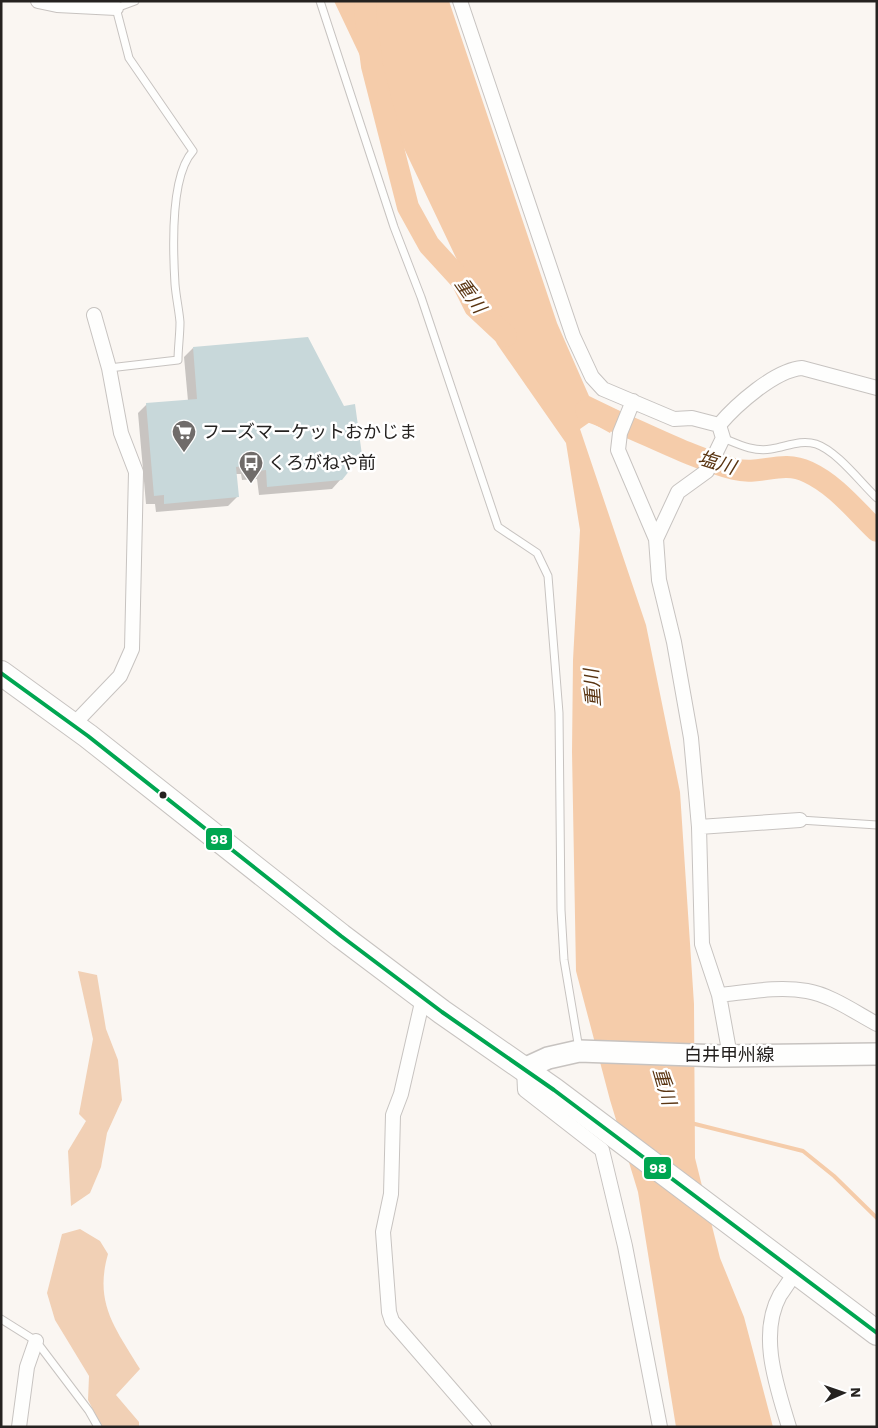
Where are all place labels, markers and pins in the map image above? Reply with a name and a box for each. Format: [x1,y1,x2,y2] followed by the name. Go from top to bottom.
[171,419,197,453] supermarket icon: フーズマーケットおかじま
[202,421,417,442] place label: フーズマーケットおかじま
[238,450,264,484] bus stop icon: くろがねや前
[268,452,376,473] place label: くろがねや前
[158,790,168,800] unlabelled marker

